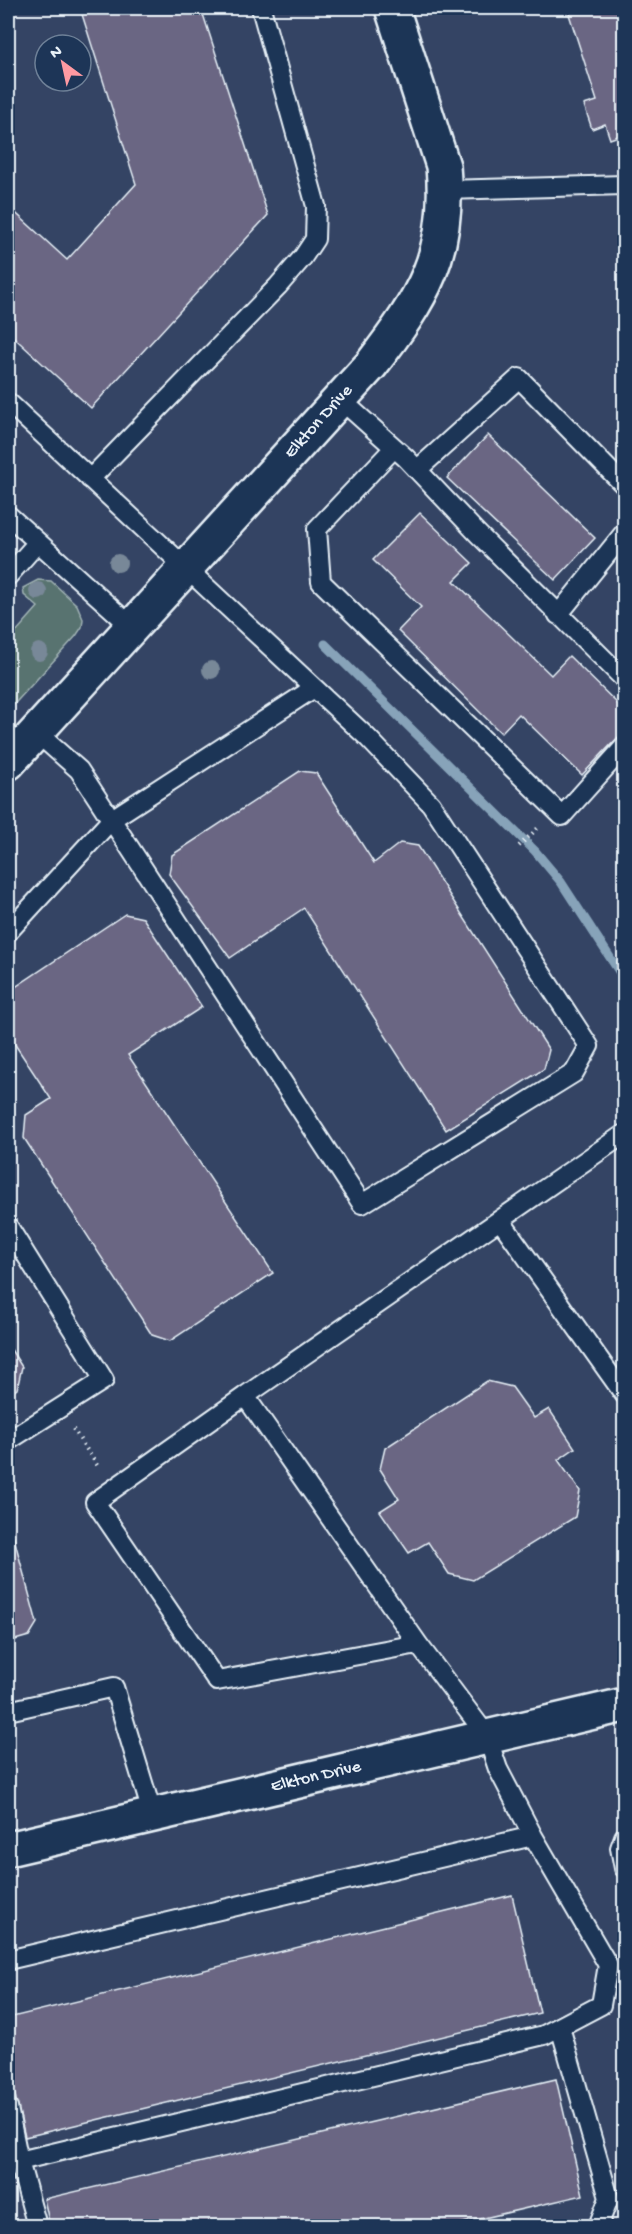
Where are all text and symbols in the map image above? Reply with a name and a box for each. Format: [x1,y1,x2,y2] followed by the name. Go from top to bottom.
[33,33,93,93] north arrow
[47,42,67,64] text: N
[280,380,358,463] street label: Elkton Drive
[269,1756,364,1798] street label: Elkton Drive

